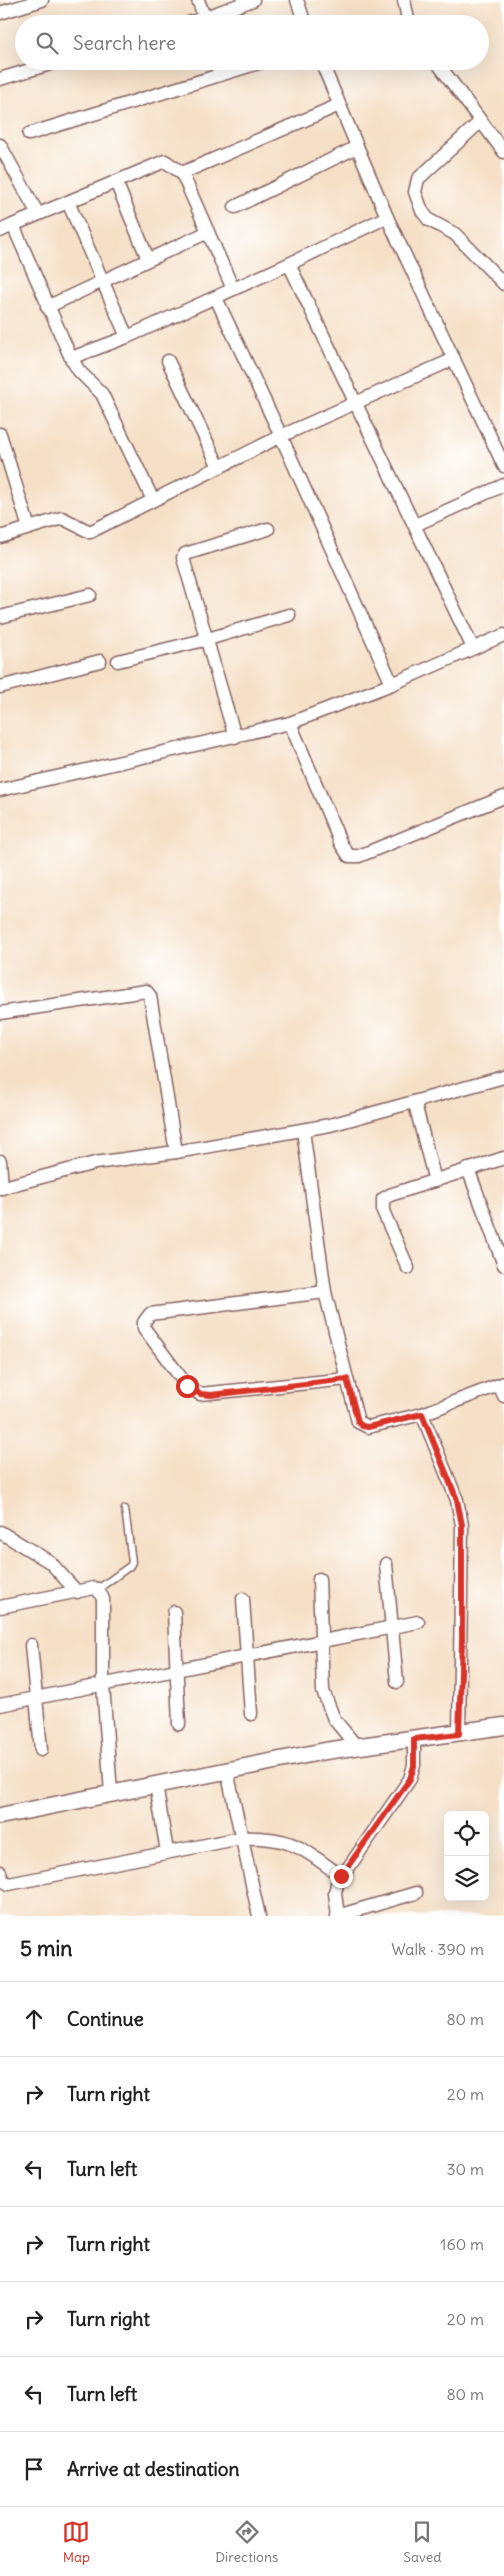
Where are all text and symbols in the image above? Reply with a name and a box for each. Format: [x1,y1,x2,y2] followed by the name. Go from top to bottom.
[15,15,489,70] search box
[33,29,61,57] icon: search
[73,31,176,55] text: Search here
[176,1375,199,1398] route start
[444,1811,489,1901] map controls
[444,1811,489,1856] button: locate
[444,1856,489,1901] button: layers
[330,1865,353,1888] route end
[20,1935,72,1962] text: 5 min
[391,1939,484,1959] text: Walk · 390 m
[20,2005,48,2033] icon: ahead
[67,2007,144,2031] text: Continue
[446,2009,484,2029] text: 80 m
[20,2080,48,2108] icon: right
[67,2082,150,2106] text: Turn right
[447,2084,484,2104] text: 20 m
[20,2155,48,2183] icon: left
[67,2157,137,2181] text: Turn left
[447,2159,484,2179] text: 30 m
[20,2230,48,2258] icon: right
[67,2232,150,2256] text: Turn right
[440,2234,484,2254] text: 160 m
[20,2305,48,2333] icon: right
[67,2307,150,2331] text: Turn right
[447,2309,484,2329] text: 20 m
[20,2380,48,2408] icon: left
[67,2382,137,2406] text: Turn left
[446,2384,484,2404] text: 80 m
[20,2455,48,2483] icon: arrive
[67,2457,240,2481] text: Arrive at destination
[62,2518,90,2566] tab: Map
[215,2518,278,2566] tab: Directions
[403,2518,442,2566] tab: Saved

